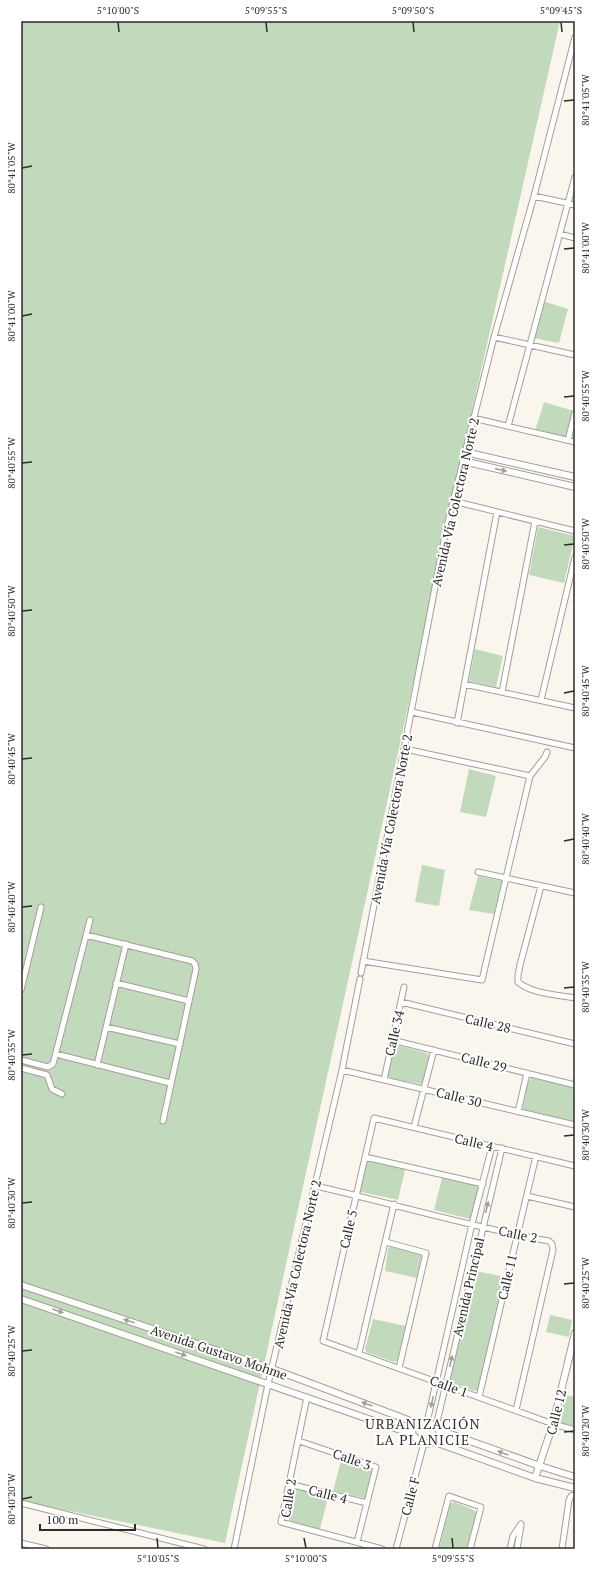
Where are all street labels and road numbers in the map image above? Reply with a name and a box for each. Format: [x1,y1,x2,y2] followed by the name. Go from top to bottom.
[427,416,483,588] street label: Avenida Vía Colectora Norte 2
[366,733,416,905] street label: Avenida Vía Colectora Norte 2
[380,1008,408,1058] street label: Calle 34
[463,1009,513,1037] street label: Calle 28
[459,1048,509,1076] street label: Calle 29
[434,1083,484,1111] street label: Calle 30
[453,1129,495,1155] street label: Calle 4
[269,1178,325,1350] street label: Avenida Vía Colectora Norte 2
[335,1208,361,1250] street label: Calle 5
[497,1221,539,1247] street label: Calle 2
[448,1235,488,1339] street label: Avenida Principal
[493,1252,521,1302] street label: Calle 11
[148,1320,290,1384] street label: Avenida Gustavo Mohme
[427,1371,471,1401] street label: Calle 1
[542,1387,570,1437] street label: Calle 12
[330,1444,374,1474] street label: Calle 3
[396,1475,424,1517] street label: Calle F
[276,1477,300,1519] street label: Calle 2
[307,1481,349,1508] street label: Calle 4

